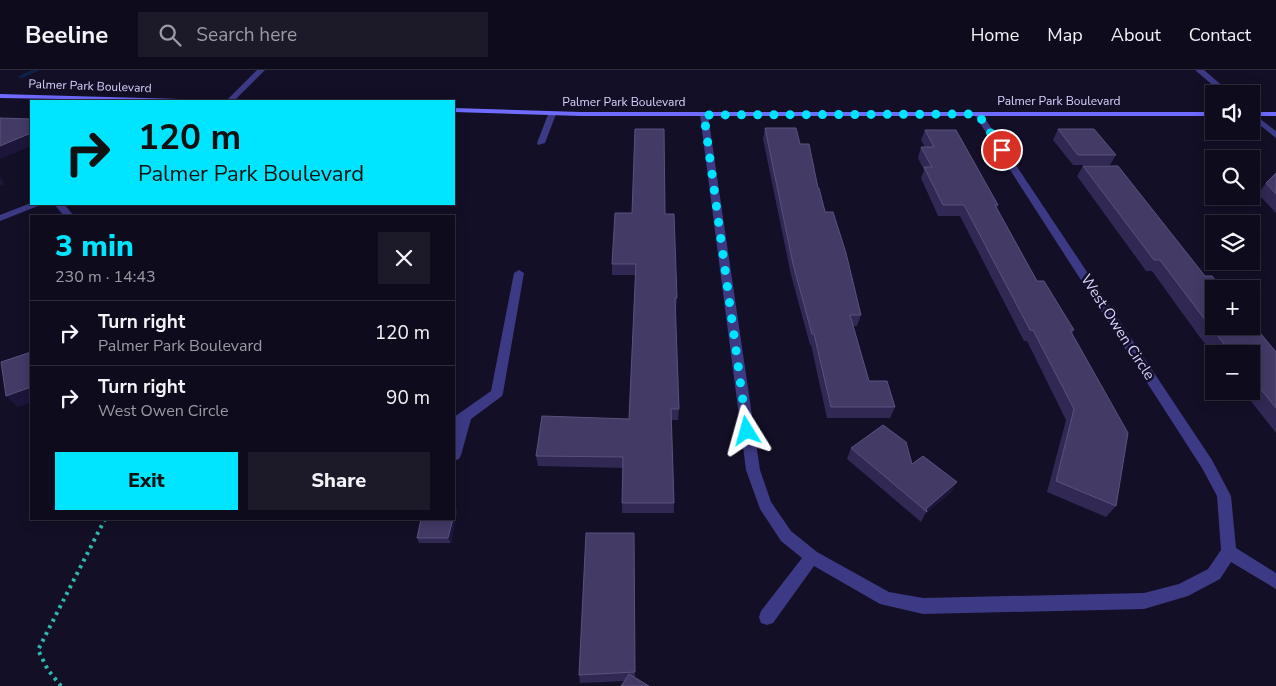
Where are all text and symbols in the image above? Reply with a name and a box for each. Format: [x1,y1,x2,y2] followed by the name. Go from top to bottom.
[138,12,488,57] search box
[25,19,108,51] text: Beeline
[156,21,184,49] icon: search
[196,22,297,48] text: Search here
[971,23,1019,47] text: Home
[1047,23,1083,47] text: Map
[1111,23,1161,47] text: About
[1189,23,1251,47] text: Contact
[28,76,152,96] street label: Palmer Park Boulevard
[1205,85,1260,400] map controls
[1205,85,1260,140] button: sound
[997,93,1121,109] street label: Palmer Park Boulevard
[562,94,686,110] street label: Palmer Park Boulevard
[138,114,241,161] text: 120 m
[55,120,120,185] icon: right
[981,129,1023,171] pin
[988,136,1016,164] icon: arrive
[1205,150,1260,205] button: search
[138,159,364,189] text: Palmer Park Boulevard
[1205,215,1260,270] button: layers
[55,226,134,267] text: 3 min
[378,232,430,284] button: close
[55,266,156,288] text: 230 m · 14:43
[1076,270,1160,384] street label: West Owen Circle
[1205,280,1260,335] button: +
[98,309,185,335] text: Turn right
[55,319,83,347] icon: right
[375,320,430,346] text: 120 m
[98,335,262,357] text: Palmer Park Boulevard
[1205,345,1260,400] button: −
[98,374,185,400] text: Turn right
[55,384,83,412] icon: right
[386,385,430,411] text: 90 m
[98,400,229,422] text: West Owen Circle
[720,404,772,456] position arrow
[55,452,238,510] button: Exit
[248,452,430,510] button: Share

